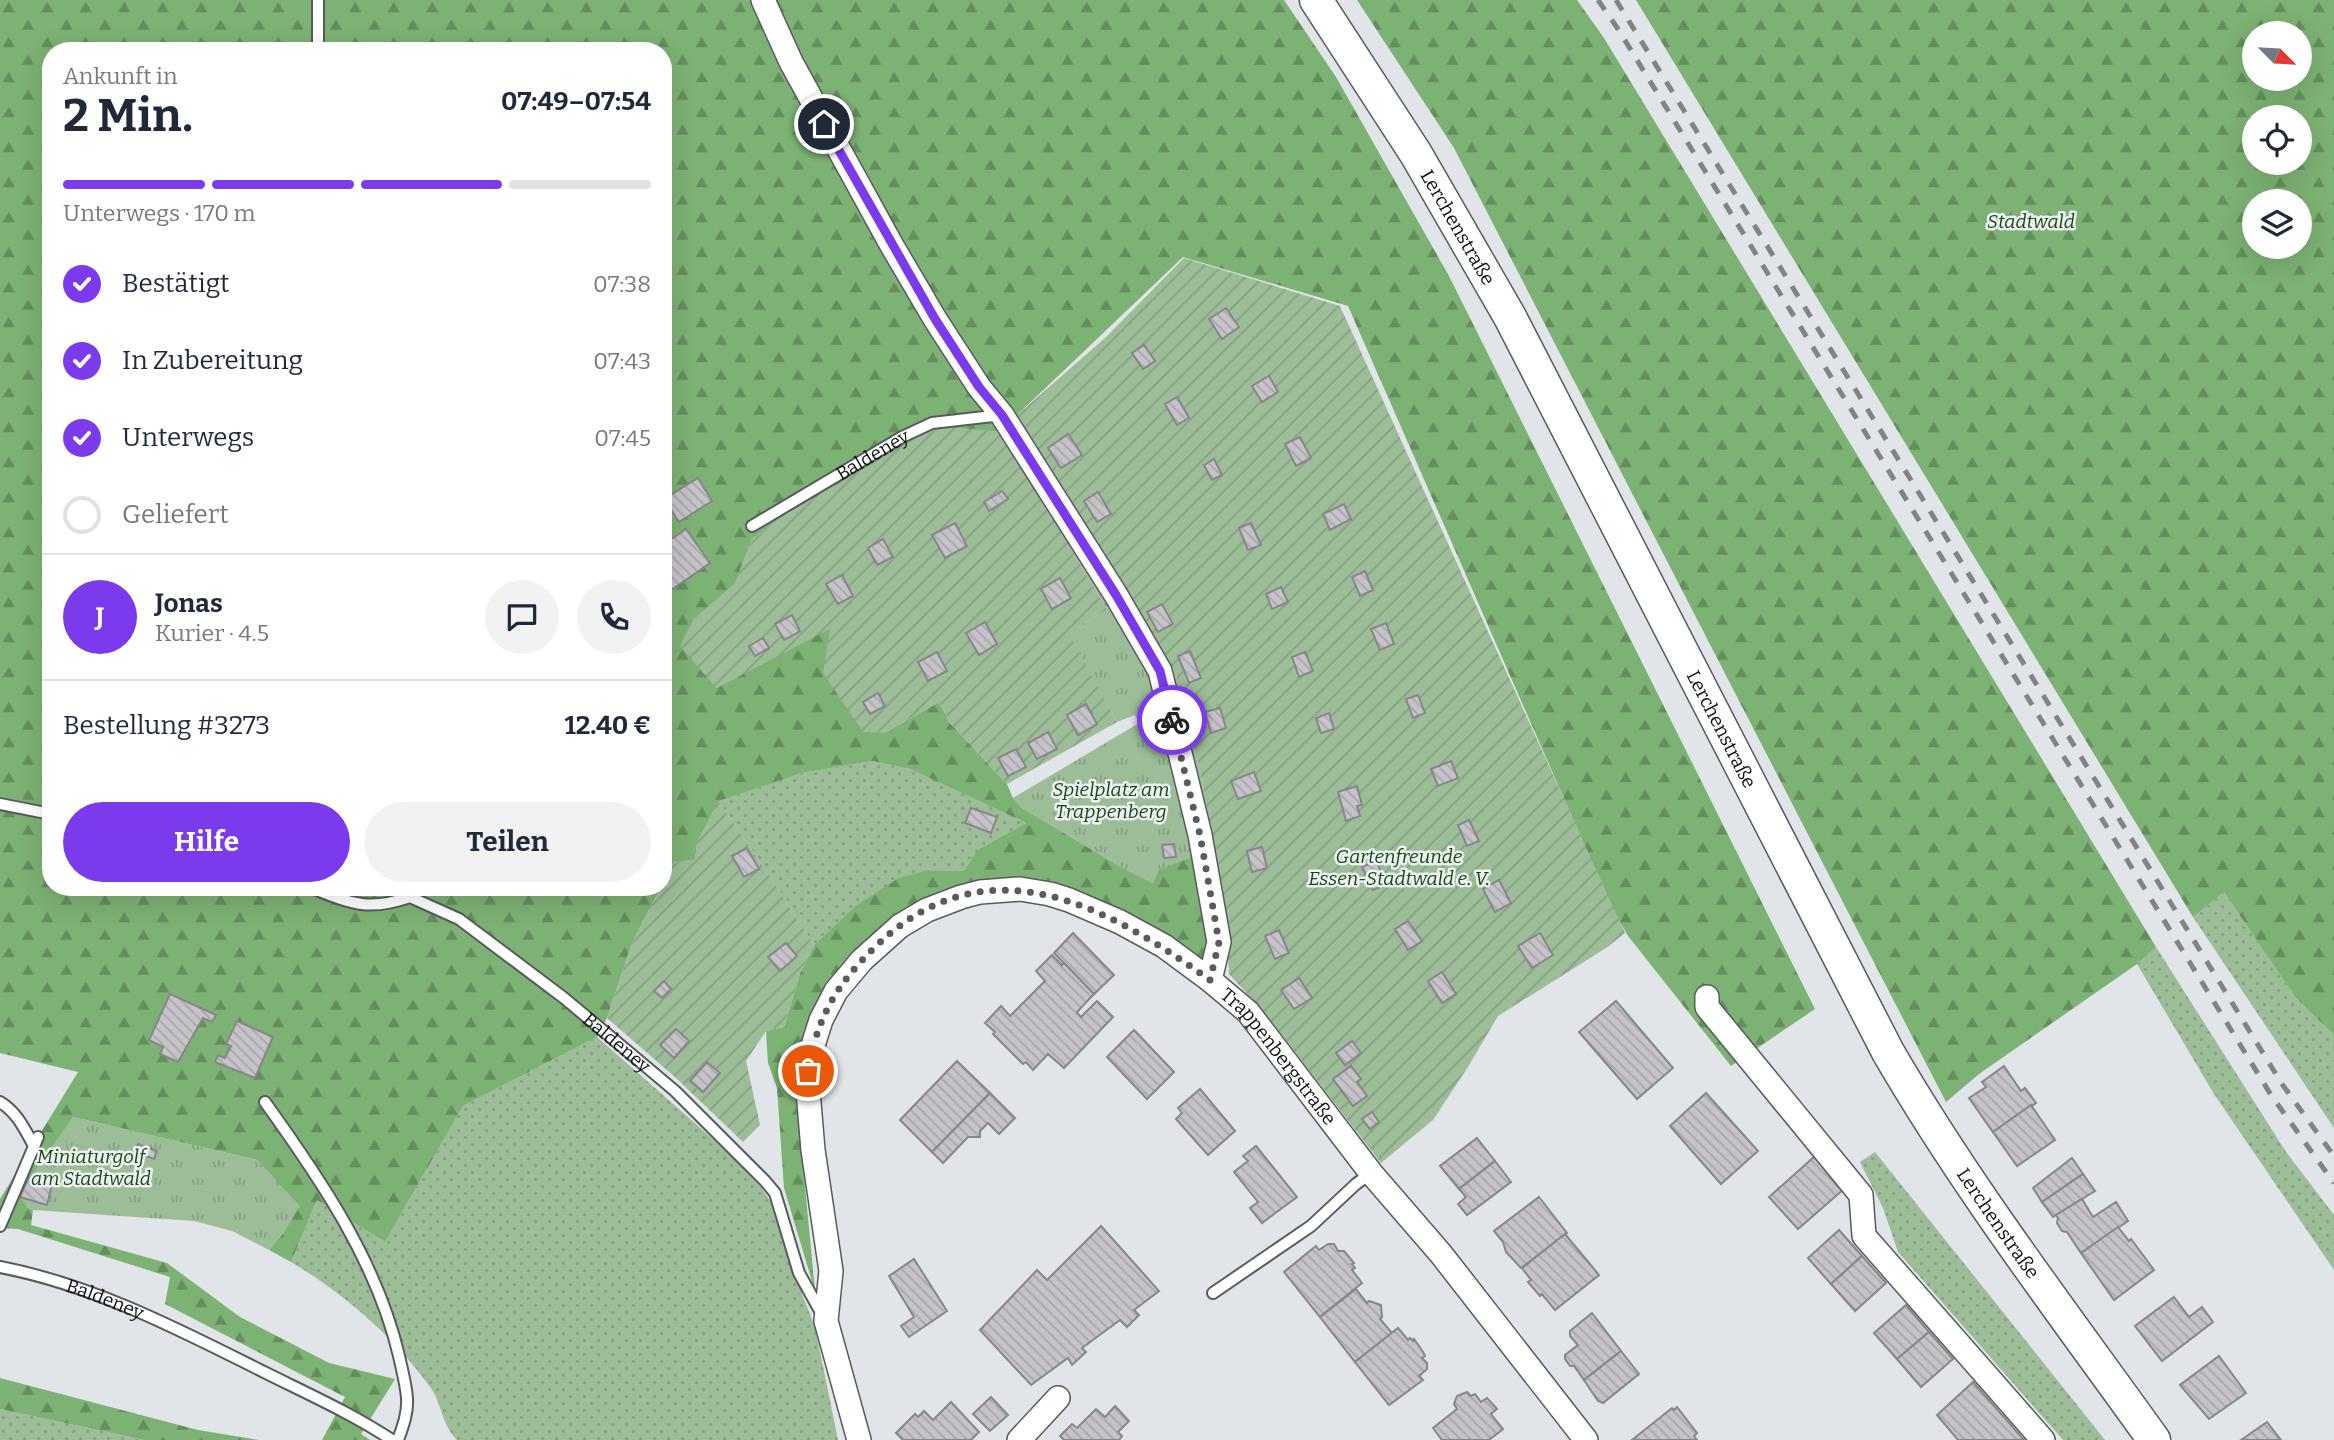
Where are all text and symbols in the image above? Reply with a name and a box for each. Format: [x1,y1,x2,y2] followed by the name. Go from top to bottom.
[2242,21,2312,91] north arrow
[2242,21,2312,259] map controls
[63,62,178,90] text: Ankunft in
[501,86,651,117] text: 07:49–07:54
[63,88,193,143] text: 2 Min.
[794,94,854,154] pin
[805,105,843,143] icon: home
[2242,105,2312,175] button: locate
[1416,166,1500,289] street label: Lerchenstraße
[2242,189,2312,259] button: layers
[63,199,255,227] text: Unterwegs · 170 m
[1987,210,2075,233] park label: Stadtwald
[63,265,101,303] icon: check
[122,268,229,299] text: Bestätigt
[593,270,651,298] text: 07:38
[63,342,101,380] icon: check
[122,345,303,376] text: In Zubereitung
[593,347,651,375] text: 07:43
[63,419,101,457] icon: check
[122,422,254,453] text: Unterwegs
[594,424,651,452] text: 07:45
[832,424,914,486] street label: Baldeney
[122,499,229,530] text: Geliefert
[485,580,559,654] button: chat
[577,580,651,654] button: phone
[155,588,223,619] text: Jonas
[96,602,104,633] text: J
[155,619,269,647] text: Kurier · 4.5
[1682,667,1761,792] street label: Lerchenstraße
[1137,685,1207,755] courier
[1153,701,1191,739] icon: bike
[63,710,270,741] text: Bestellung #3273
[564,710,651,741] text: 12.40 €
[1053,778,1169,823] park label: Spielplatz am Trappenberg
[63,802,350,882] button: Hilfe
[364,802,651,882] button: Teilen
[1308,845,1490,890] park label: Gartenfreunde Essen-Stadtwald e. V.
[1216,983,1341,1130] street label: Trappenbergstraße
[578,1008,656,1078] street label: Baldeney
[778,1041,838,1101] pin
[789,1052,827,1090] icon: bag
[31,1145,151,1190] park label: Miniaturgolf am Stadtwald
[1952,1164,2044,1283] street label: Lerchenstraße
[63,1274,148,1325] street label: Baldeney

